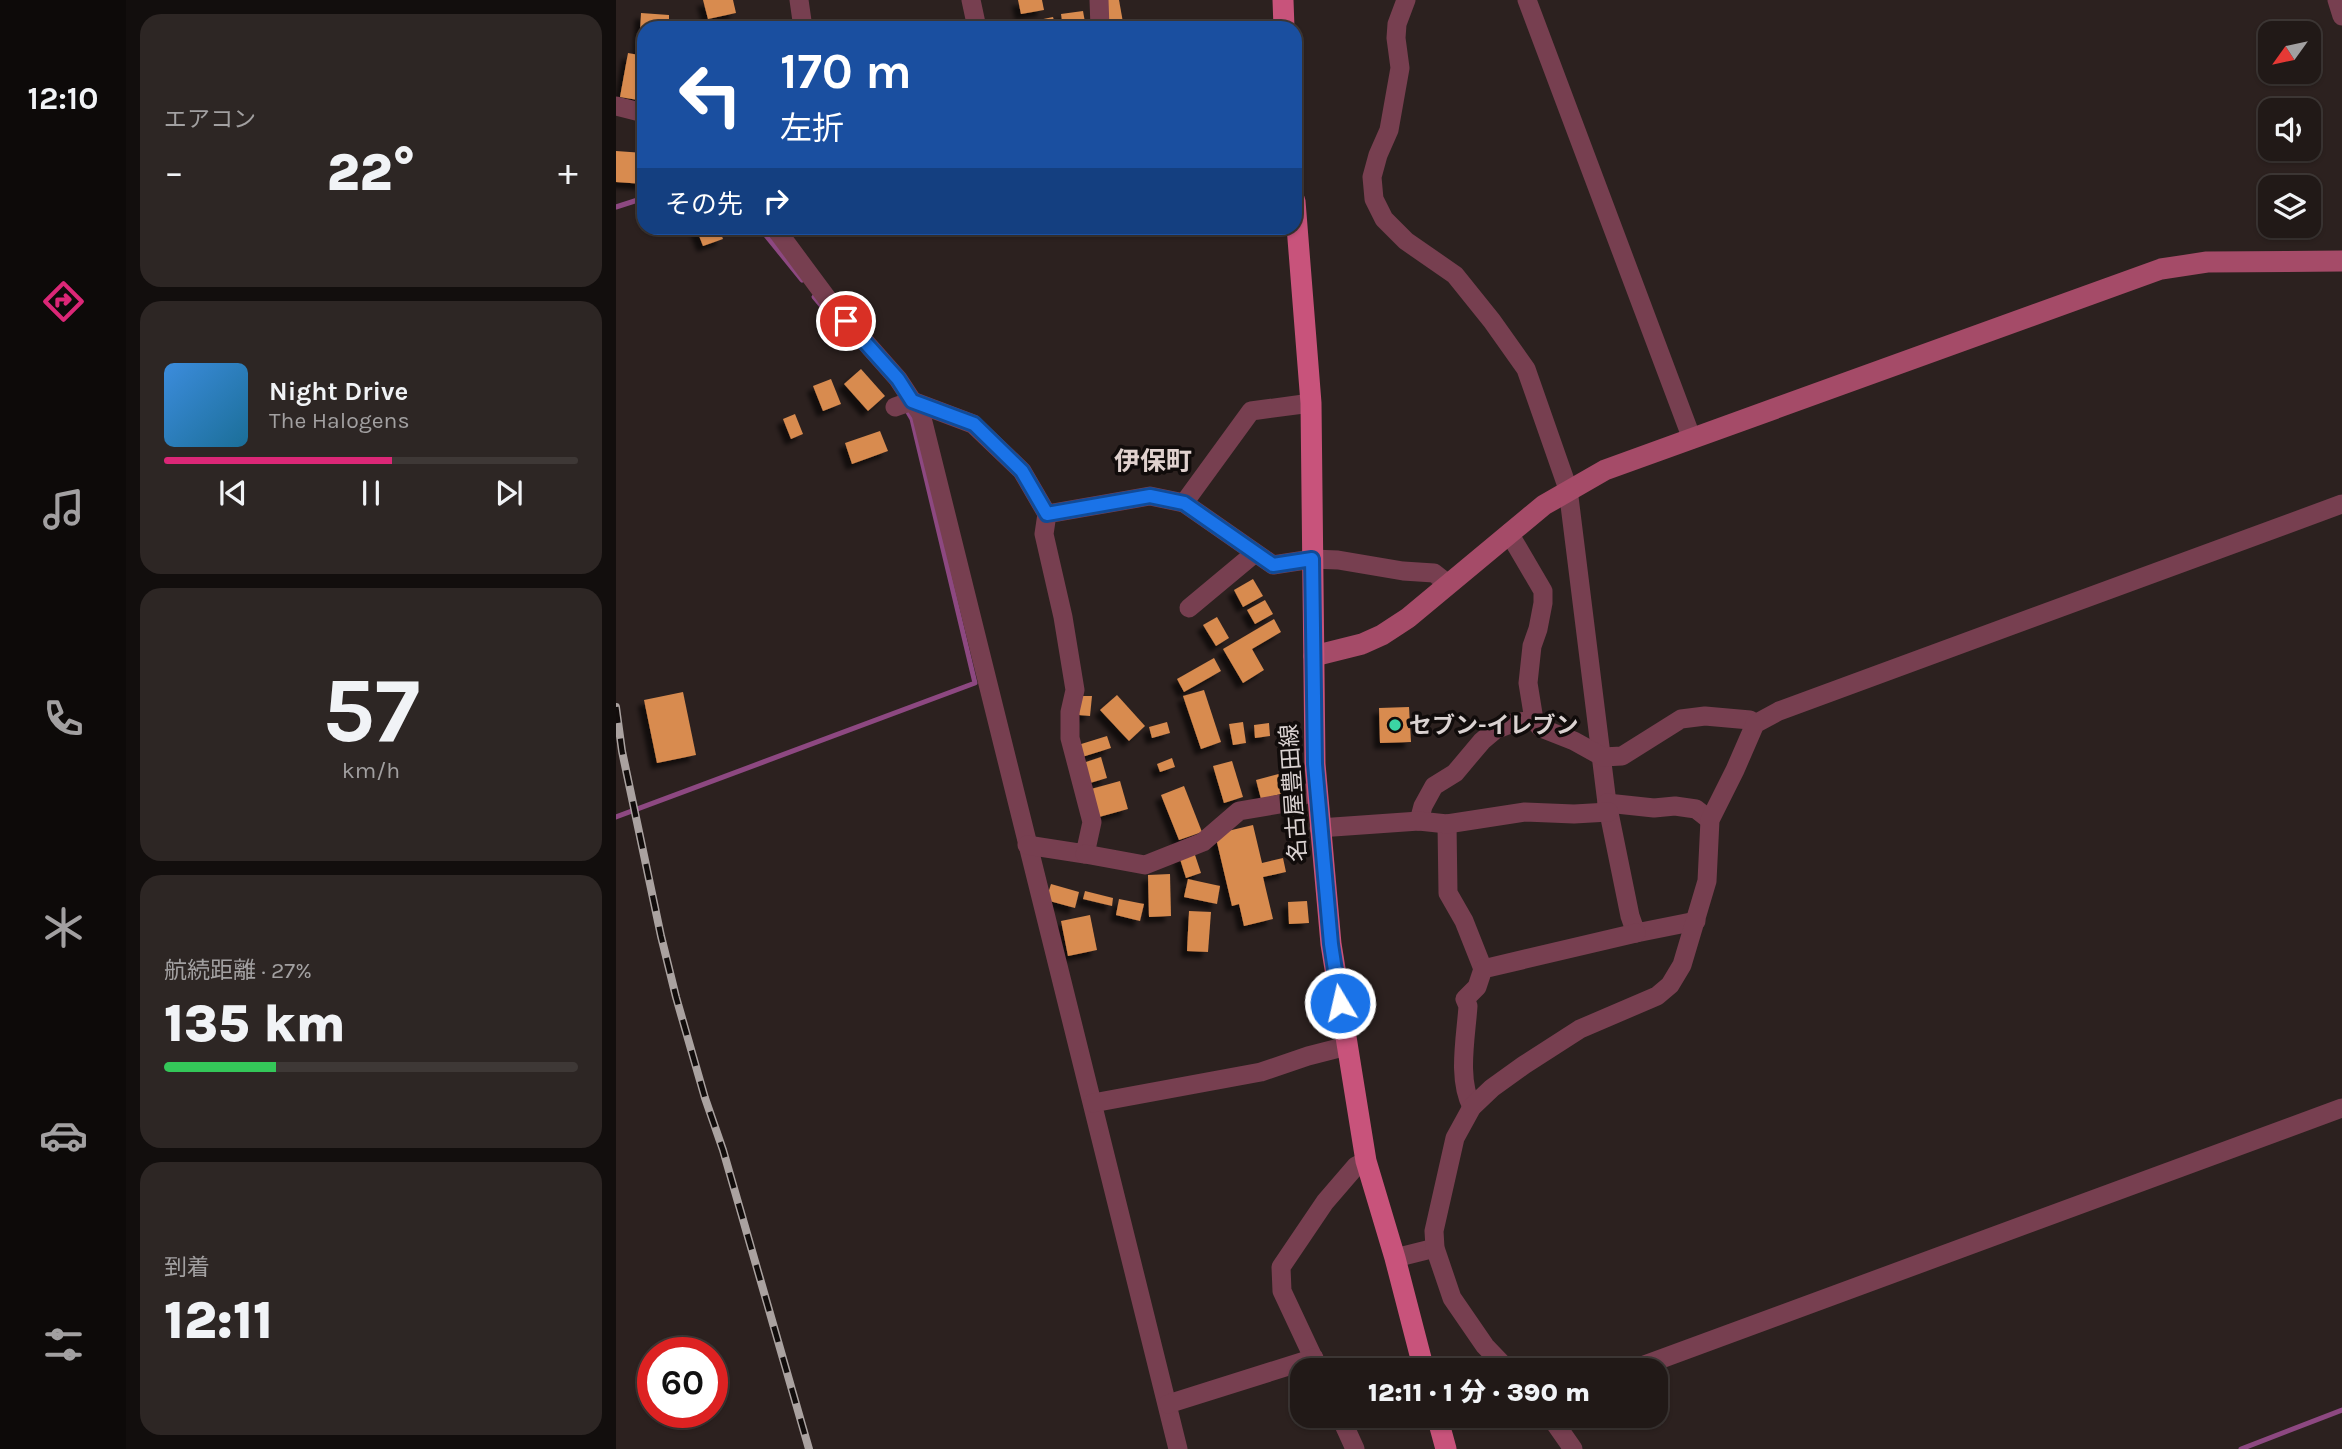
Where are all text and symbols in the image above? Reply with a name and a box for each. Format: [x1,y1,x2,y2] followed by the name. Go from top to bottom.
[2258,21,2320,84] north arrow
[2258,21,2321,238] map controls
[780,43,912,100] text: 170 m
[665,49,756,140] icon: left
[27,80,99,117] text: 12:10
[2258,98,2321,161] button: sound
[164,106,256,133] text: エアコン
[780,110,844,147] text: 左折
[327,142,415,203] text: 22°
[164,150,184,195] text: −
[558,150,578,195] text: +
[2258,175,2321,238] button: layers
[757,182,795,220] icon: right
[665,189,743,220] text: その先
[39,277,88,326] icon: directions
[816,291,876,351] pin
[827,302,865,340] icon: arrive
[269,376,408,407] text: Night Drive
[269,407,409,434] text: The Halogens
[1114,446,1192,477] district label: 伊保町
[214,474,252,512] icon: previous
[352,474,390,512] icon: pause
[490,474,528,512] icon: next
[39,485,88,534] icon: music
[322,658,420,764] text: 57
[39,694,88,743] icon: phone
[1409,712,1579,739] place label: セブン-イレブン
[1387,717,1403,733] marker: セブン-イレブン
[1275,723,1312,863] street label: 名古屋豊田線
[342,757,400,784] text: km/h
[39,903,88,952] icon: climate
[164,957,312,984] text: 航続距離 · 27%
[1303,966,1377,1040] position arrow
[164,993,346,1054] text: 135 km
[39,1111,88,1160] icon: car
[164,1254,210,1281] text: 到着
[164,1290,273,1351] text: 12:11
[39,1320,88,1369] icon: filters
[637,1337,728,1428] speed limit sign: 60
[1368,1377,1590,1408] text: 12:11 · 1 分 · 390 m

